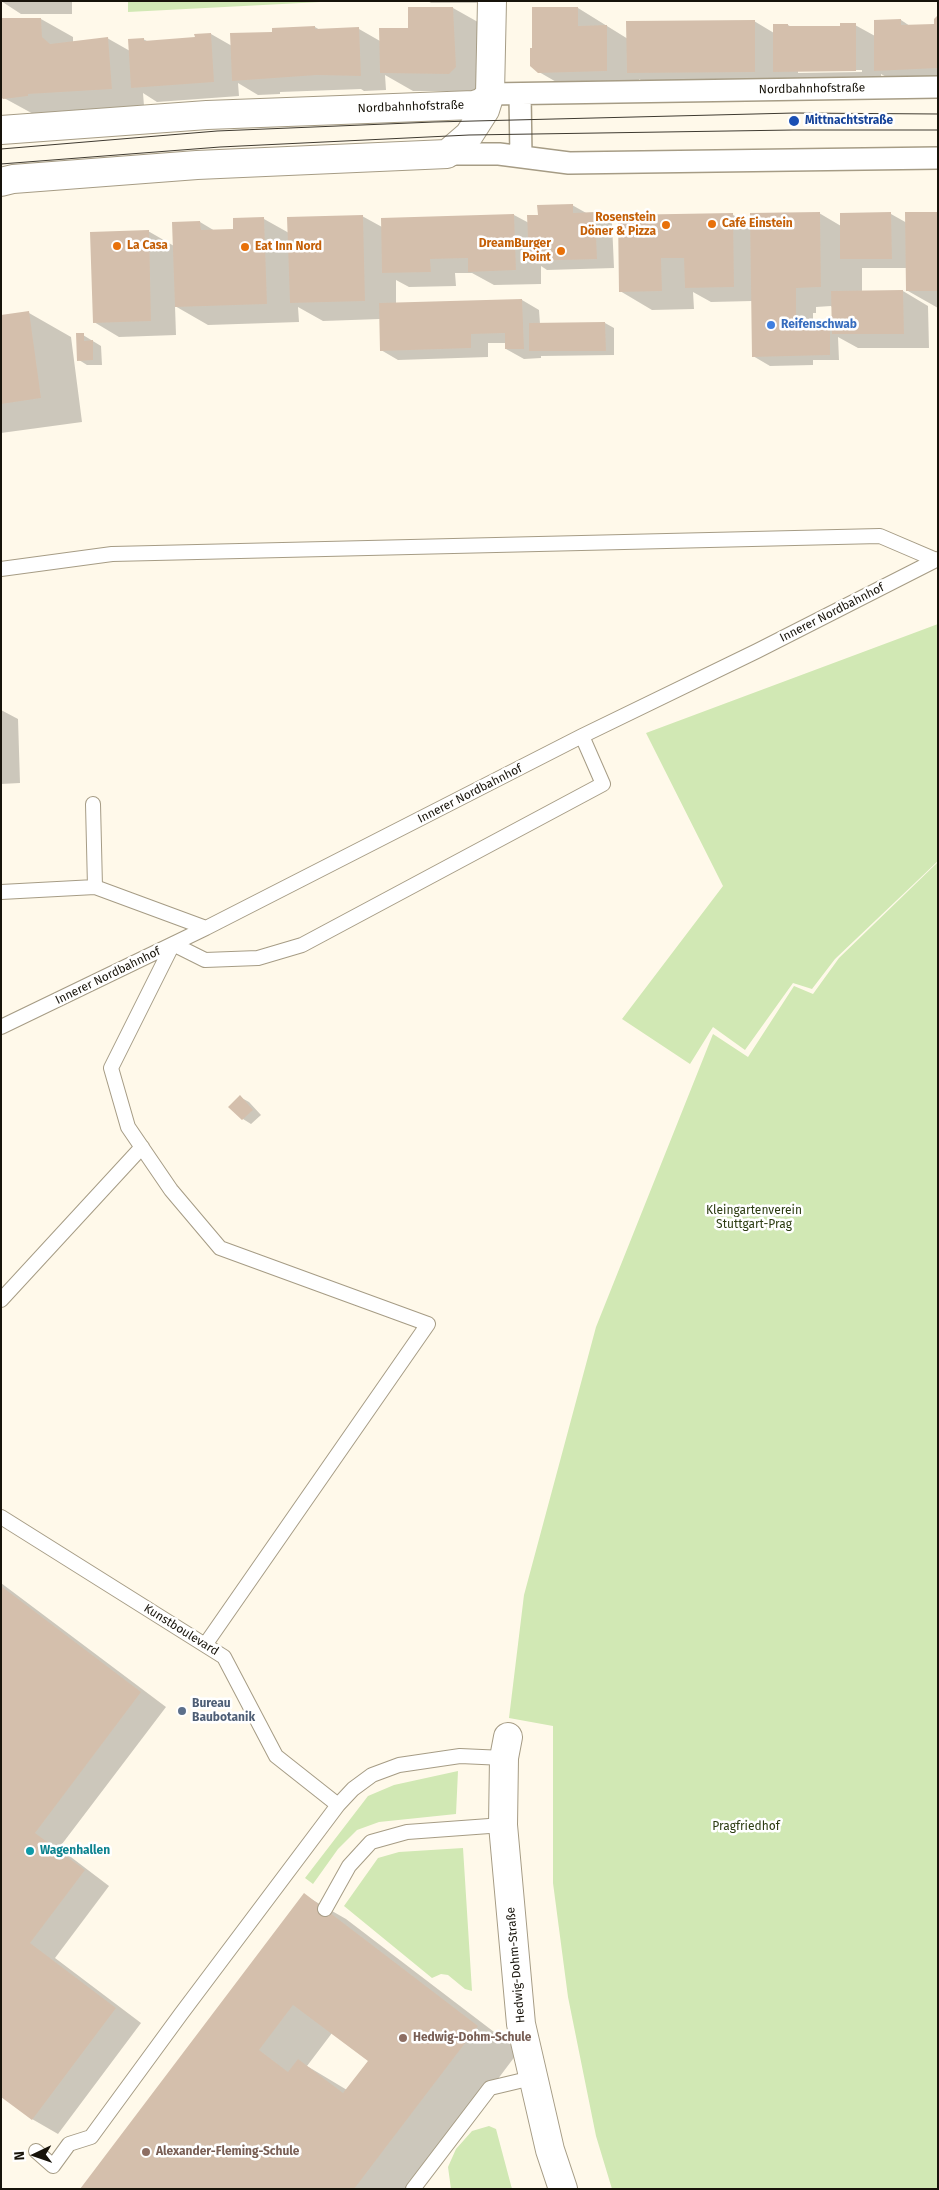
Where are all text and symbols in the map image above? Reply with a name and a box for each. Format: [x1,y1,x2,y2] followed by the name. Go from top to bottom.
[759,81,865,97] street label: Nordbahnhofstraße
[357,98,465,116] street label: Nordbahnhofstraße
[787,114,801,128] marker: Mittnachtstraße
[805,114,893,128] place label: Mittnachtstraße
[580,211,656,239] place label: Rosenstein Döner & Pizza
[722,217,793,231] place label: Café Einstein
[706,218,718,230] marker: Café Einstein
[660,219,672,231] marker: Rosenstein Döner & Pizza
[479,237,551,265] place label: DreamBurger Point
[127,239,168,253] place label: La Casa
[111,240,123,252] marker: La Casa
[255,240,322,254] place label: Eat Inn Nord
[239,241,251,253] marker: Eat Inn Nord
[555,245,567,257] marker: DreamBurger Point
[781,318,857,332] place label: Reifenschwab
[765,319,777,331] marker: Reifenschwab
[777,580,887,646] street label: Innerer Nordbahnhof
[415,761,525,827] street label: Innerer Nordbahnhof
[53,944,163,1008] street label: Innerer Nordbahnhof
[706,1204,802,1232] park label: Kleingartenverein Stuttgart-Prag
[141,1601,221,1659] street label: Kunstboulevard
[192,1697,255,1725] place label: Bureau Baubotanik
[176,1705,188,1717] marker: Bureau Baubotanik
[712,1820,780,1834] park label: Pragfriedhof
[40,1844,110,1858] place label: Wagenhallen
[24,1845,36,1857] marker: Wagenhallen
[504,1906,528,2024] street label: Hedwig-Dohm-Straße
[413,2031,531,2045] place label: Hedwig-Dohm-Schule
[397,2032,409,2044] marker: Hedwig-Dohm-Schule
[10,2130,60,2180] north arrow
[156,2145,299,2159] place label: Alexander-Fleming-Schule
[140,2146,152,2158] marker: Alexander-Fleming-Schule
[11,2151,28,2161] text: N

